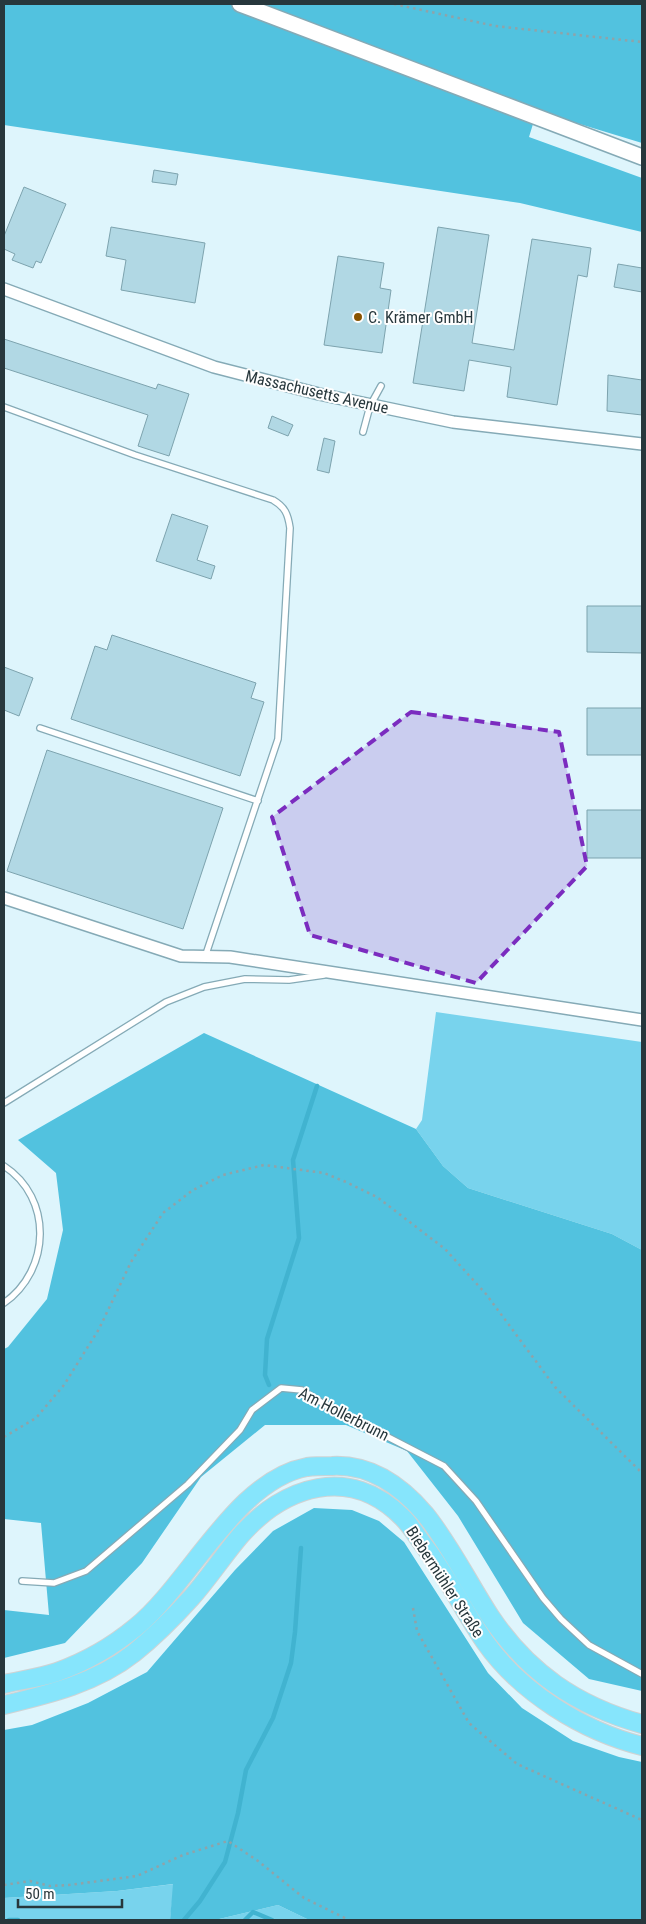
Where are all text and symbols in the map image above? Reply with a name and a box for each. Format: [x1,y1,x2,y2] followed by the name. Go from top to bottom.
[368,308,473,327] place label: C. Krämer GmbH
[352,311,364,323] marker: C. Krämer GmbH
[244,366,390,418] street label: Massachusetts Avenue
[296,1383,392,1445] street label: Am Hollerbrunn
[402,1523,488,1641] street label: Biebermühler Straße
[18,1876,121,1908] scale bar
[25,1885,55,1903] text: 50 m

